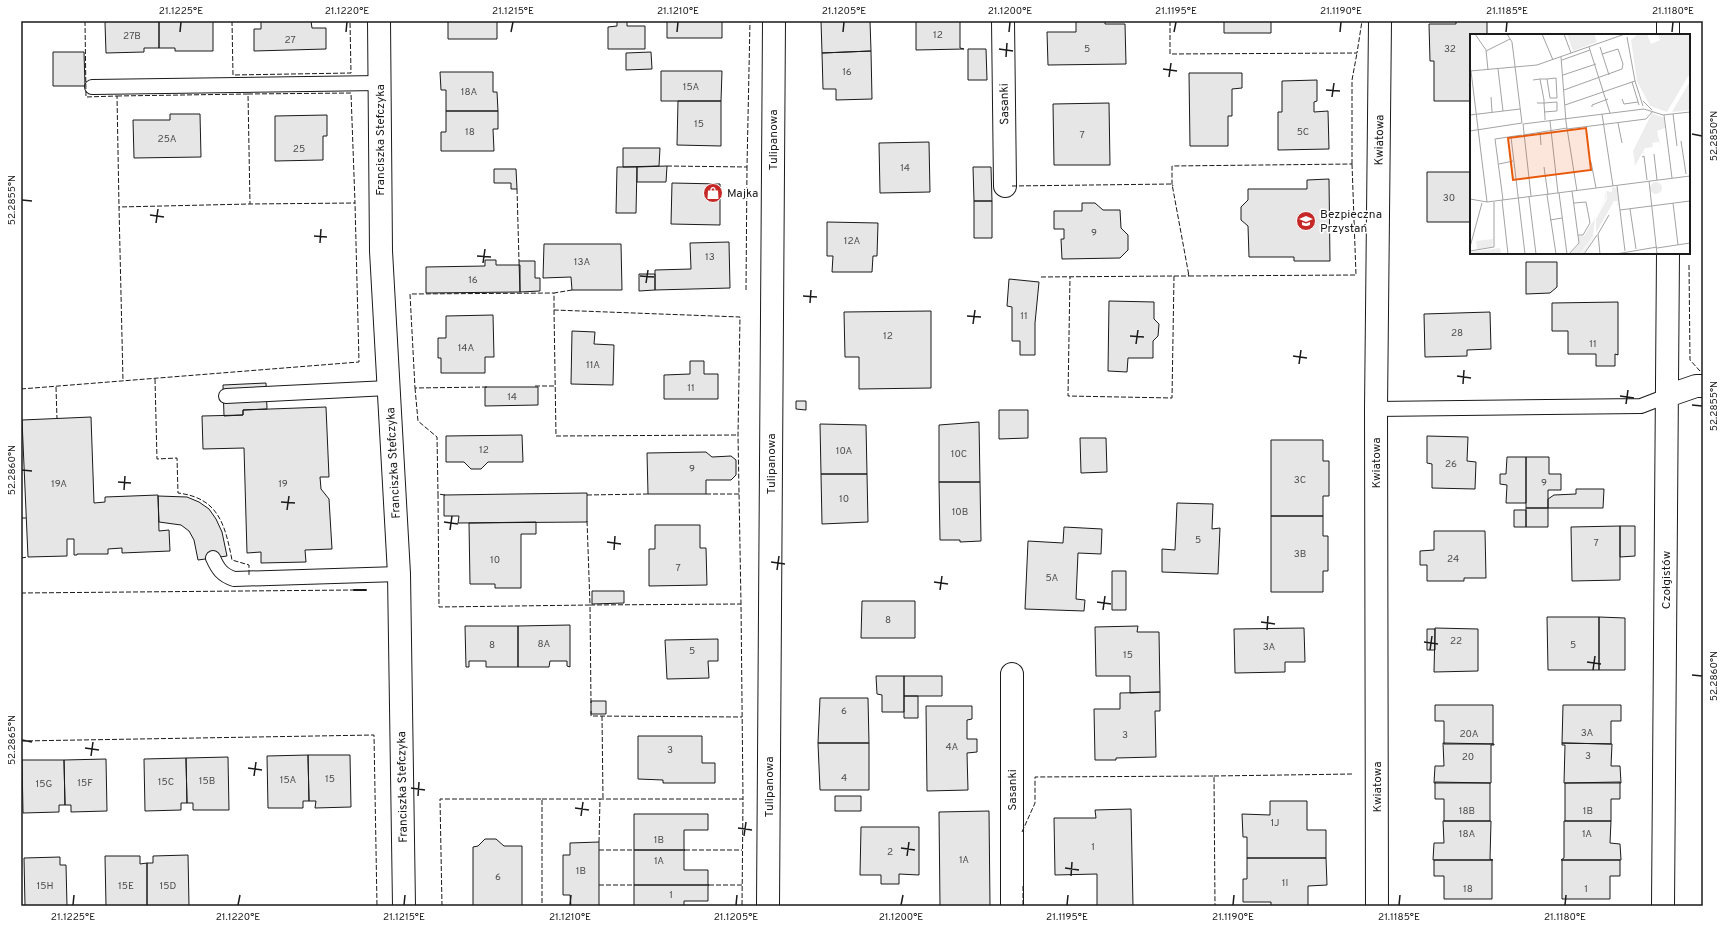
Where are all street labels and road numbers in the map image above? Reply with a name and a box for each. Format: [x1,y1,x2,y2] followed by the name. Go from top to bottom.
[997,83,1013,125] street label: Sasanki
[373,84,389,196] street label: Franciszka Stefczyka
[766,109,782,171] street label: Tulipanowa
[1372,114,1388,166] street label: Kwiatowa
[383,407,405,519] street label: Franciszka Stefczyka
[764,433,780,495] street label: Tulipanowa
[1369,437,1385,489] street label: Kwiatowa
[1659,550,1675,609] street label: Czołgistów
[394,731,412,843] street label: Franciszka Stefczyka
[762,756,778,818] street label: Tulipanowa
[1370,761,1386,813] street label: Kwiatowa
[1005,769,1021,811] street label: Sasanki

